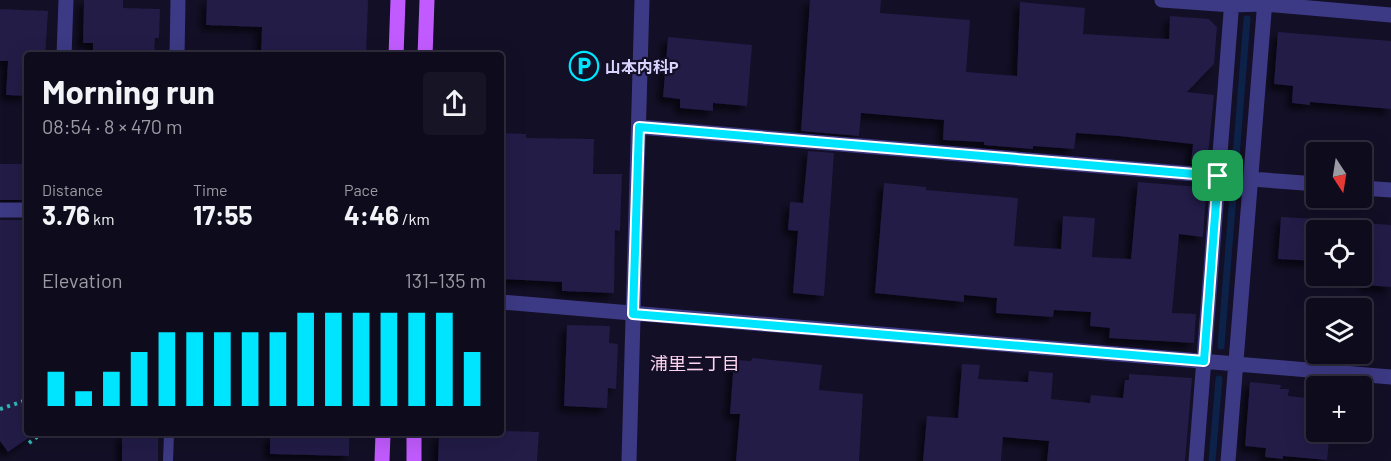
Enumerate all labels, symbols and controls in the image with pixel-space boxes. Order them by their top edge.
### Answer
parking icon: 山本内科P [568,50,600,82]
place label: 山本内科P [605,57,679,76]
text: Morning run [42,71,215,111]
button: share [423,72,486,135]
text: 08:54 · 8 × 470 m [42,114,183,138]
north arrow [1306,142,1372,208]
map controls [1306,142,1372,442]
pin [1192,150,1243,201]
icon: arrive [1201,159,1234,192]
text: Distance [42,180,103,199]
text: Time [193,180,228,199]
text: Pace [344,180,378,199]
text: 3.76 [42,199,90,230]
text: 17:55 [193,199,253,230]
text: 4:46 [344,199,399,230]
text: km [90,209,114,228]
text: /km [399,209,430,228]
button: locate [1306,220,1372,286]
text: Elevation [42,268,123,292]
text: 131–135 m [405,268,486,292]
button: layers [1306,298,1372,364]
district label: 浦里三丁目 [650,352,740,374]
button: + [1306,376,1372,442]

